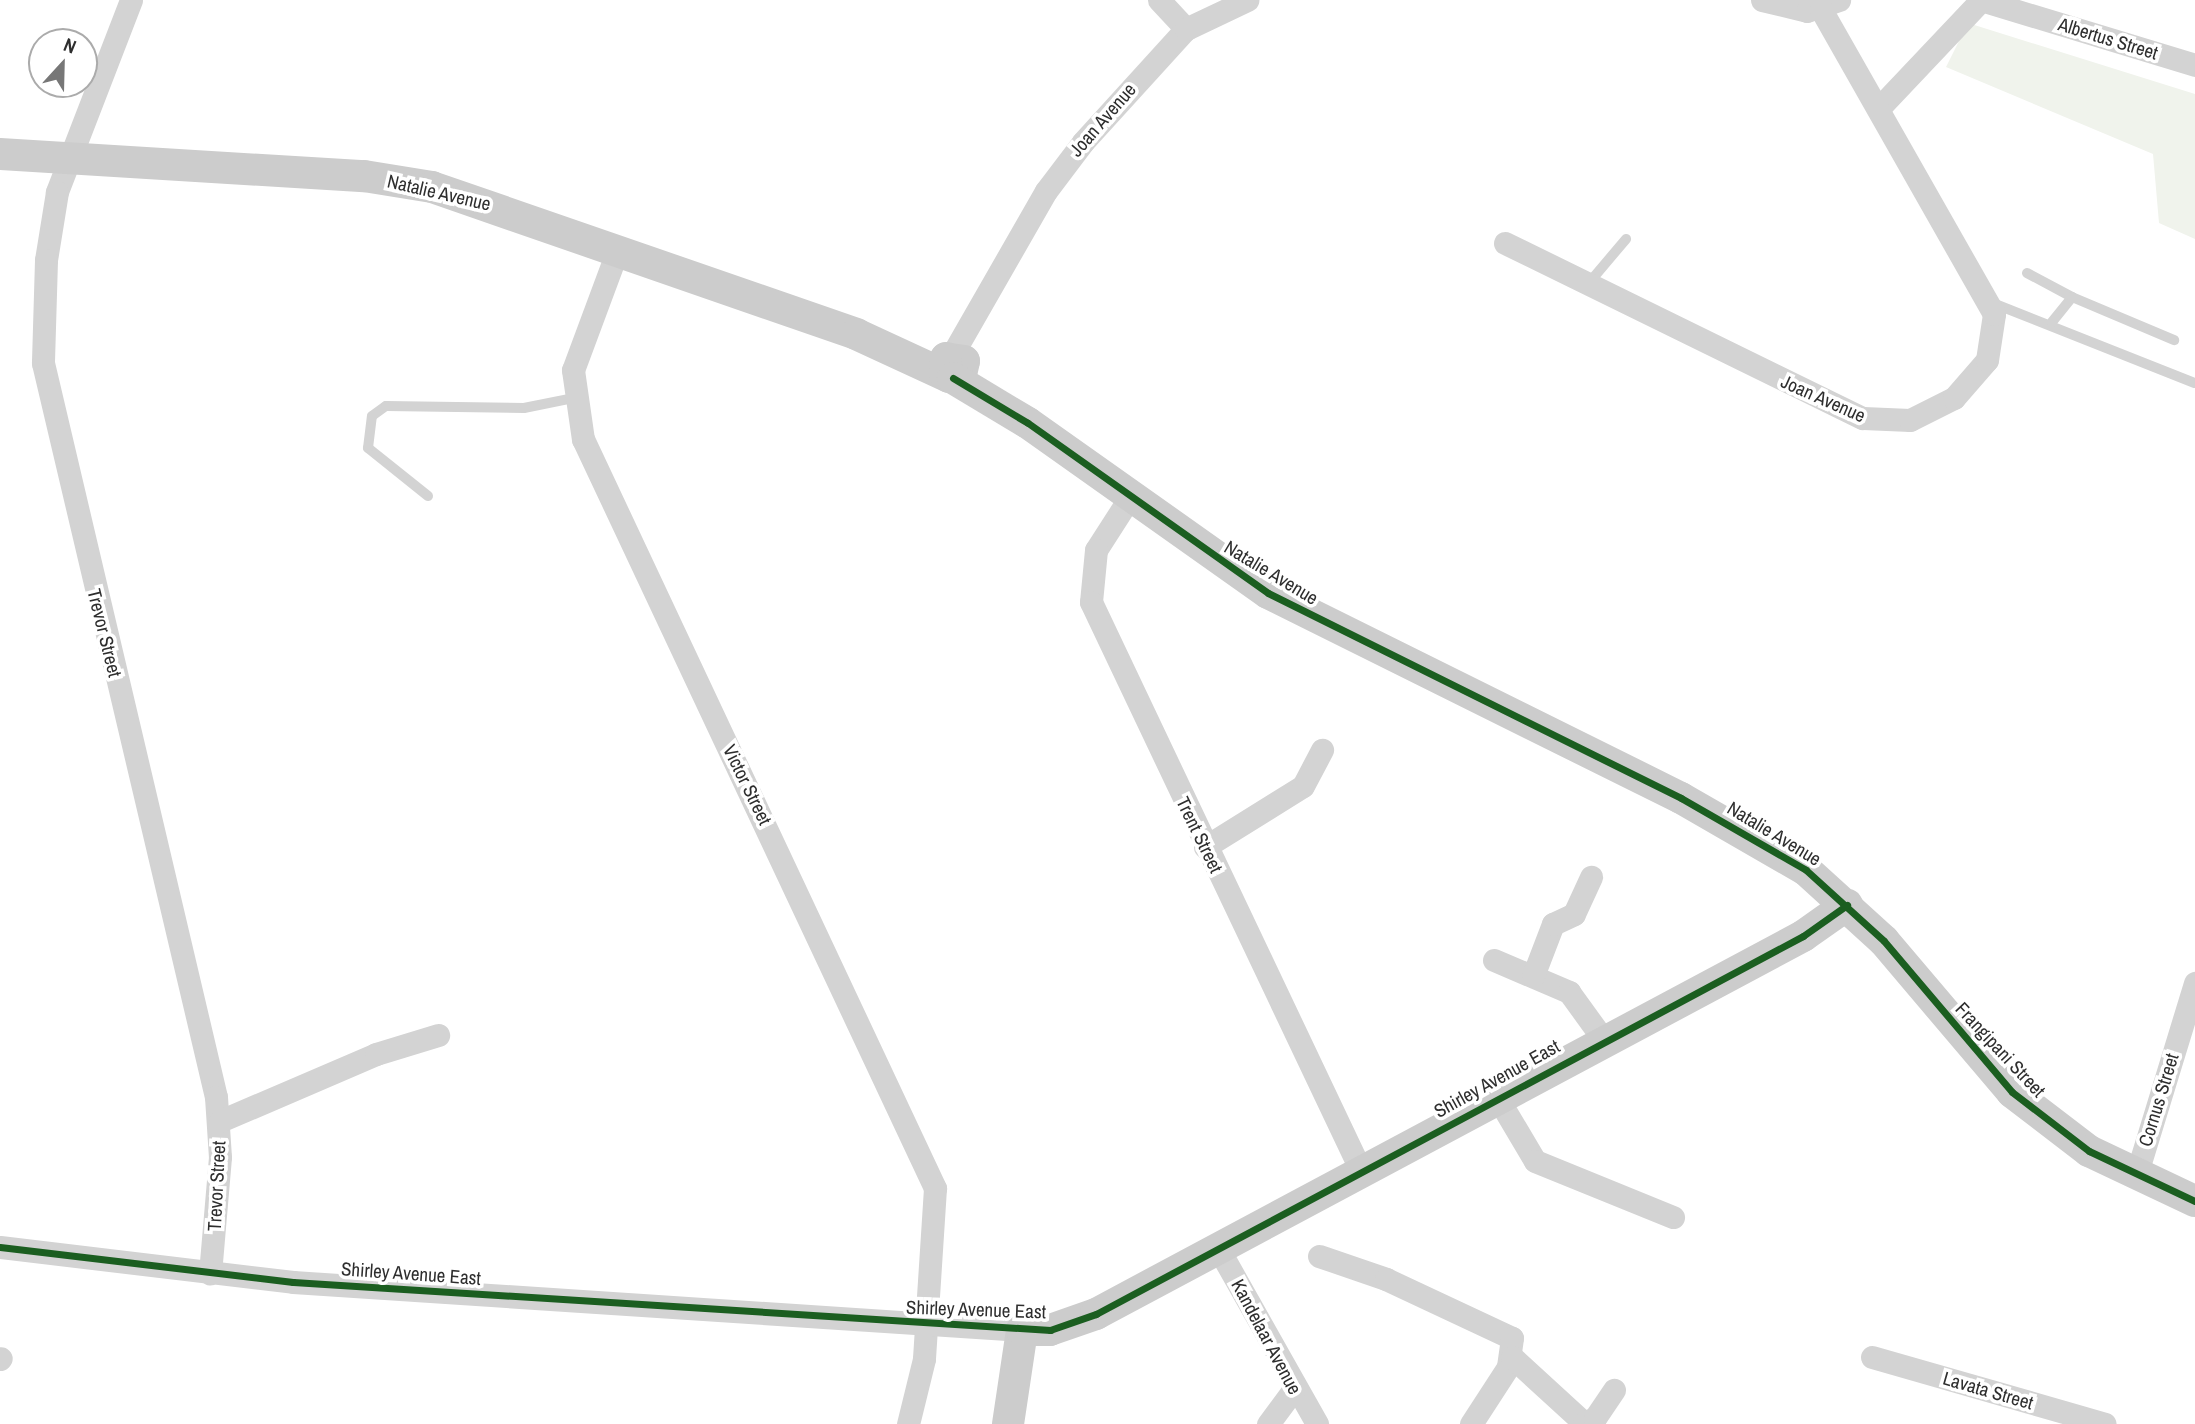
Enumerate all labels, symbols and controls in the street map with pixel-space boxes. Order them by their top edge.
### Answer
street label: Albertus Street [2055,13,2161,65]
north arrow [28,28,98,98]
text: N [60,31,80,60]
street label: Joan Avenue [1065,78,1141,162]
street label: Natalie Avenue [385,170,493,216]
street label: Joan Avenue [1777,370,1869,428]
street label: Natalie Avenue [1220,536,1322,610]
street label: Trevor Street [82,586,126,680]
street label: Victor Street [718,741,776,829]
street label: Trent Street [1171,793,1227,877]
street label: Natalie Avenue [1723,797,1825,871]
street label: Frangipani Street [1950,998,2050,1102]
street label: Shirley Avenue East [1430,1035,1564,1123]
street label: Cornus Street [2134,1051,2184,1149]
street label: Trevor Street [203,1140,231,1232]
street label: Shirley Avenue East [340,1258,482,1290]
street label: Kandelaar Avenue [1226,1275,1306,1399]
street label: Shirley Avenue East [905,1296,1047,1324]
street label: Lavata Street [1940,1367,2036,1415]

